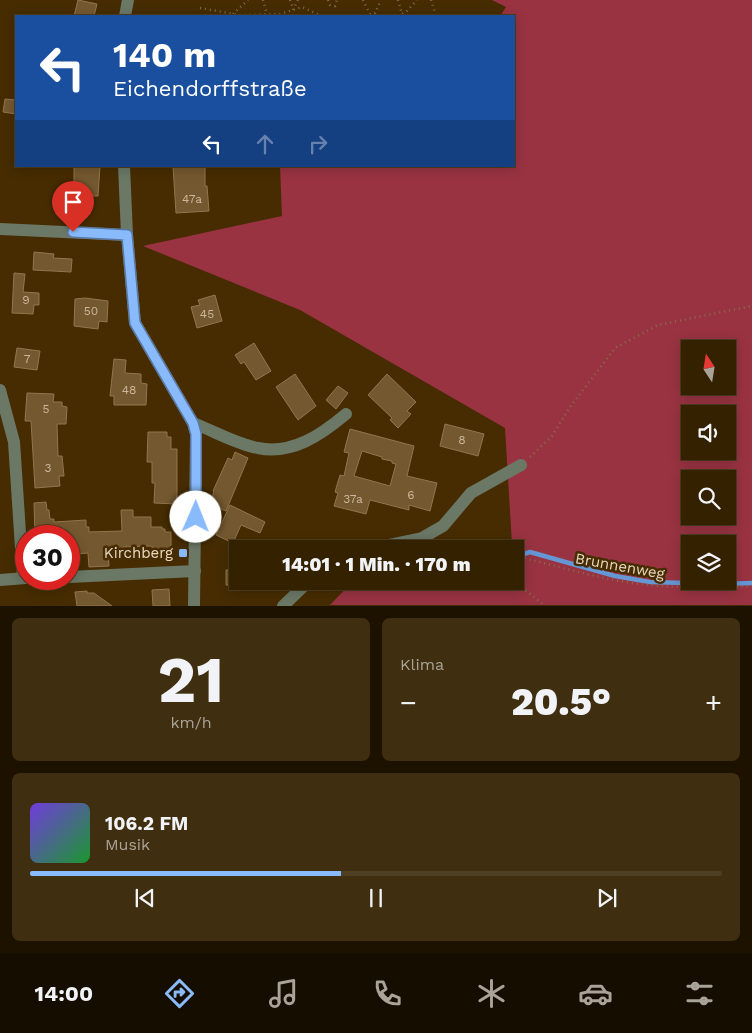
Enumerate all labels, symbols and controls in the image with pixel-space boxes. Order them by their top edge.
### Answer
text: 140 m [113,34,216,76]
icon: left [30,35,95,100]
text: Eichendorffstraße [113,76,307,101]
icon: left [198,130,226,158]
icon: ahead [251,130,279,158]
icon: right [304,130,332,158]
pin [52,181,94,232]
icon: arrive [59,188,87,216]
house number: 47a [182,192,202,206]
house number: 9 [22,293,30,307]
house number: 50 [84,304,98,318]
house number: 45 [200,307,214,321]
north arrow [681,340,736,395]
map controls [681,340,736,590]
house number: 7 [24,352,31,366]
house number: 48 [122,383,136,397]
house number: 5 [43,402,50,416]
button: sound [681,405,736,460]
house number: 8 [458,433,466,447]
house number: 3 [45,461,52,475]
button: search [681,470,736,525]
house number: 6 [407,488,415,502]
position arrow [169,490,221,542]
house number: 37a [343,492,363,506]
speed limit sign: 30 [15,525,80,590]
button: layers [681,535,736,590]
place label: Kirchberg [104,544,173,562]
marker: Kirchberg [177,547,189,559]
street label: Brunnenweg [574,549,666,583]
text: 14:01 · 1 Min. · 170 m [282,553,471,576]
text: 21 [158,642,224,718]
text: Klima [400,655,444,674]
text: 20.5° [511,680,611,724]
text: − [400,686,417,719]
text: + [705,686,722,719]
text: km/h [170,713,212,732]
text: 106.2 FM [105,812,188,835]
text: Musik [105,835,150,854]
icon: previous [131,884,159,912]
icon: pause [362,884,390,912]
icon: next [593,884,621,912]
icon: directions [162,976,197,1011]
icon: music [266,976,301,1011]
icon: phone [370,976,405,1011]
icon: climate [474,976,509,1011]
icon: car [578,976,613,1011]
icon: filters [682,976,717,1011]
text: 14:00 [35,981,93,1006]

